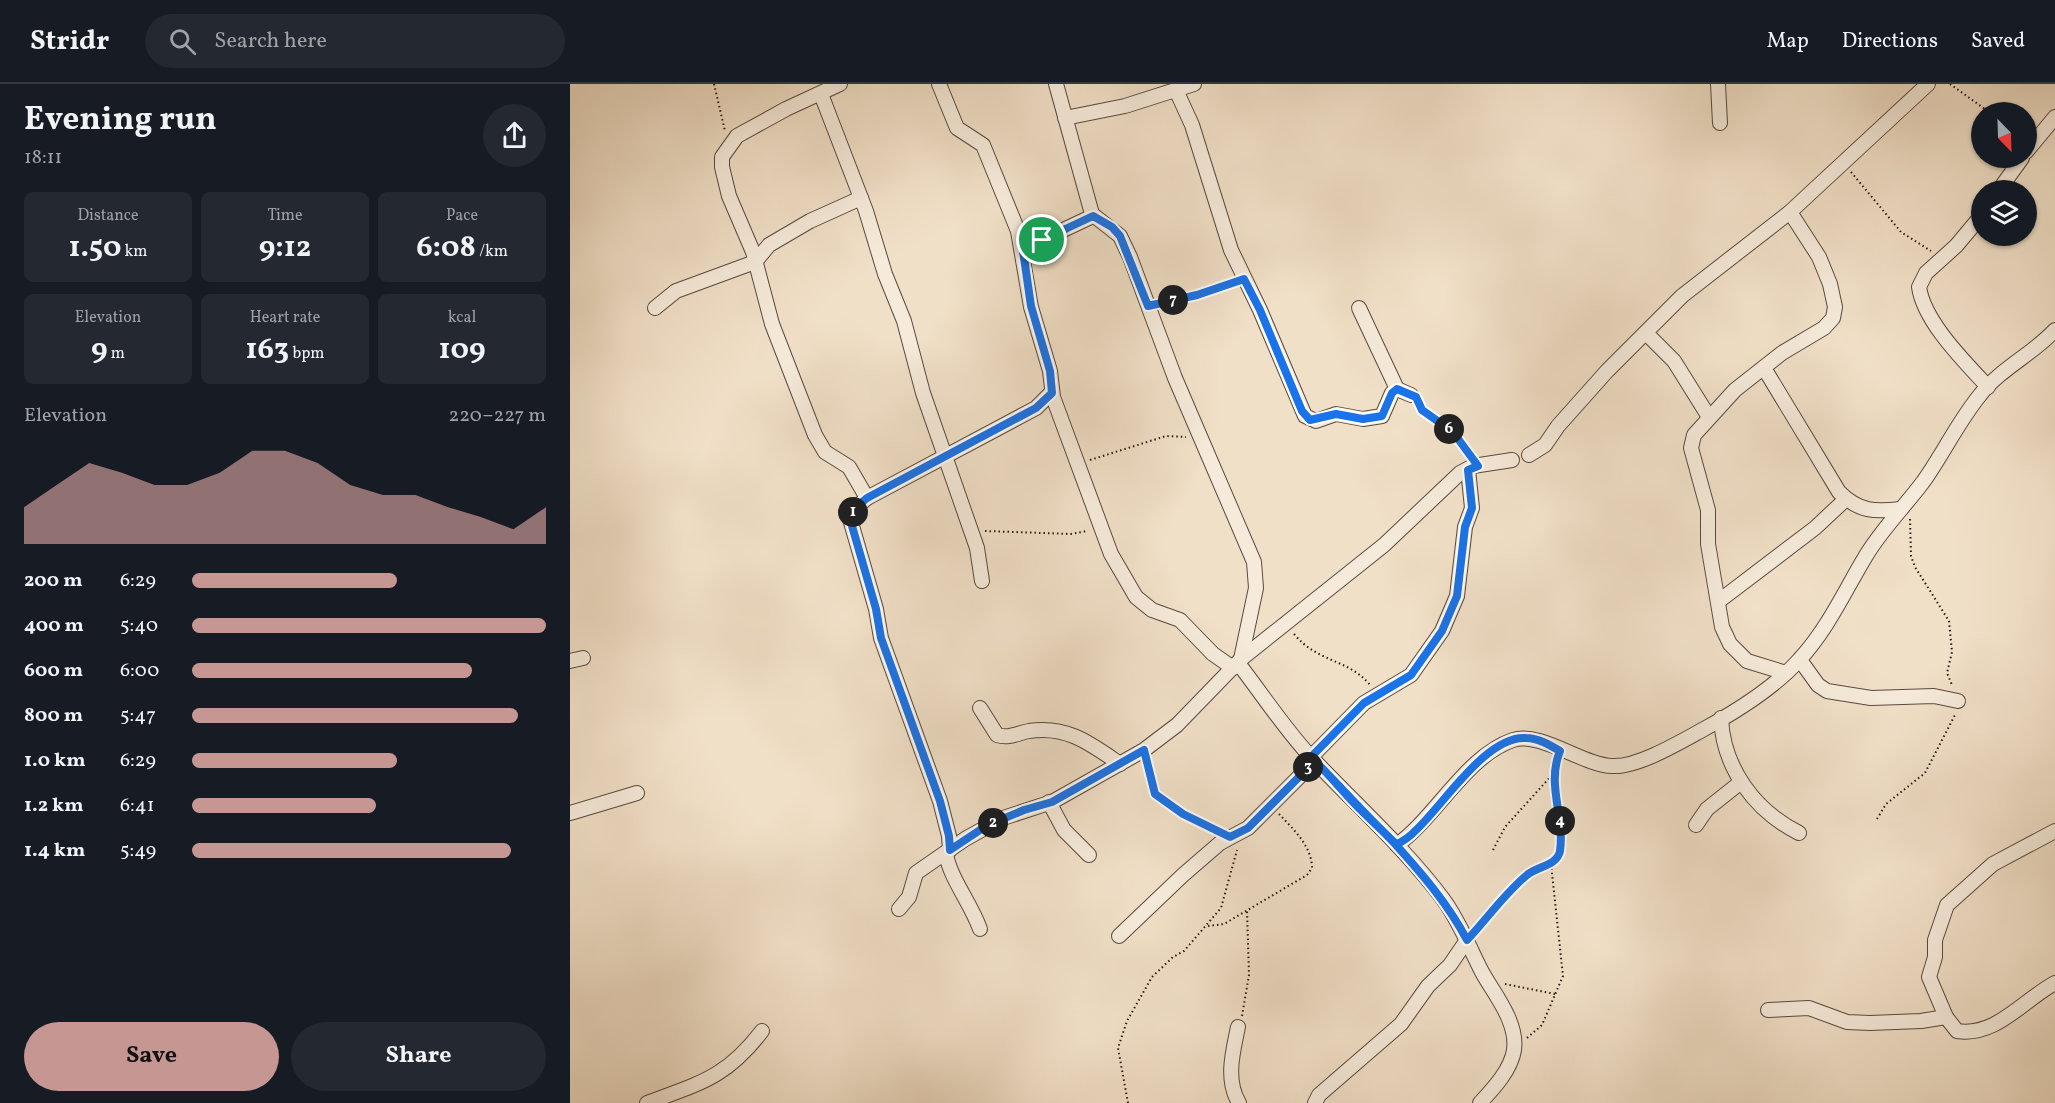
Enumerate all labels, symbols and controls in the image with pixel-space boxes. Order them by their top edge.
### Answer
search box [145,14,565,68]
text: Stridr [30,22,109,61]
icon: search [166,25,199,58]
text: Search here [214,26,327,57]
text: Map [1767,27,1809,56]
text: Directions [1842,27,1938,56]
text: Saved [1971,27,2025,56]
text: Evening run [24,98,217,144]
north arrow [1971,102,2037,168]
map controls [1971,102,2037,246]
button: share [483,104,546,167]
text: 18:11 [24,144,62,172]
button: layers [1971,180,2037,246]
text: Distance [77,205,139,227]
text: Time [267,205,303,227]
text: Pace [446,205,478,227]
pin [1016,214,1067,265]
icon: arrive [1025,223,1058,256]
text: 1.50 [68,227,121,269]
text: 9:12 [259,227,311,269]
text: 6:08 [416,227,476,269]
text: km [121,241,148,263]
text: /km [476,241,508,263]
pin: 7 [1158,285,1188,315]
text: 7 [1169,289,1177,311]
text: Elevation [75,307,141,329]
text: Heart rate [250,307,320,329]
text: kcal [448,307,476,329]
text: 9 [91,329,108,371]
text: 163 [246,329,289,371]
text: 109 [438,329,486,371]
text: m [108,343,125,365]
text: bpm [289,343,324,365]
text: Elevation [24,402,107,430]
text: 220–227 m [448,402,546,430]
pin: 6 [1434,414,1464,444]
text: 6 [1445,418,1453,440]
pin: 1 [838,497,868,527]
text: 1 [850,501,856,523]
text: 200 m [24,567,82,595]
text: 6:29 [120,567,156,595]
text: 400 m [24,612,84,640]
text: 5:40 [120,612,158,640]
text: 600 m [24,657,83,685]
text: 6:00 [120,657,159,685]
text: 800 m [24,702,83,730]
text: 5:47 [120,702,156,730]
text: 1.0 km [24,747,86,775]
text: 6:29 [120,747,156,775]
pin: 3 [1293,752,1323,782]
text: 3 [1304,756,1312,778]
text: 1.2 km [24,792,84,820]
text: 6:41 [120,792,155,820]
pin: 4 [1545,806,1575,836]
pin: 2 [978,808,1008,838]
text: 4 [1555,810,1565,832]
text: 2 [989,812,997,834]
text: 1.4 km [24,837,85,865]
text: 5:49 [120,837,156,865]
button: Save [24,1022,279,1091]
button: Share [291,1022,546,1091]

